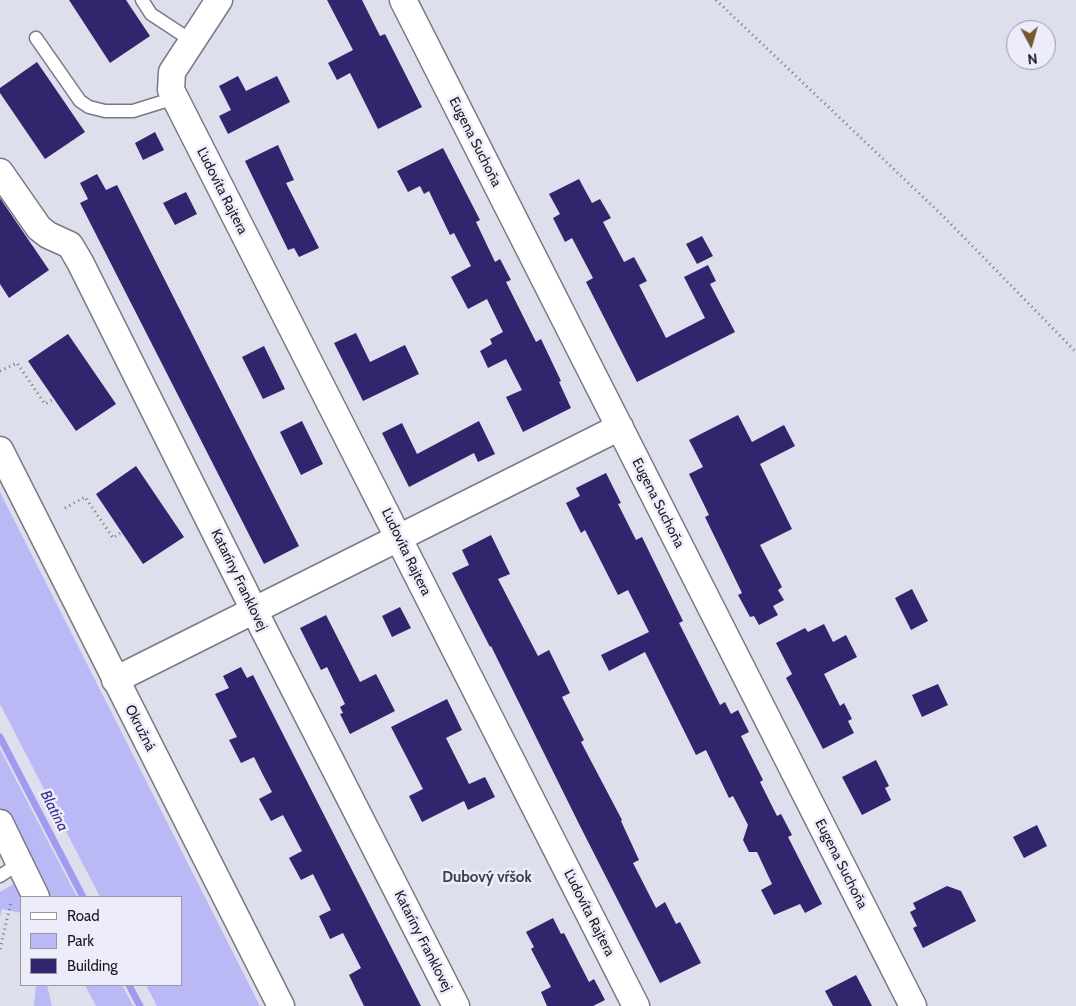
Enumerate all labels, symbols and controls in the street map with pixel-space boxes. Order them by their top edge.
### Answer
north arrow [1006,20,1056,70]
text: N [1027,49,1038,68]
street label: Eugena Suchoňa [445,94,505,190]
street label: Ľudovíta Rajtera [193,145,251,237]
street label: Eugena Suchoňa [628,455,688,551]
street label: Ľudovíta Rajtera [378,506,434,598]
street label: Kataríny Franklovej [207,527,271,633]
street label: Okružná [121,702,159,754]
water label: Blatina [36,788,72,834]
street label: Eugena Suchoňa [811,816,871,912]
street label: Ľudovíta Rajtera [560,867,618,959]
district label: Dubový vŕšok [442,869,532,887]
street label: Kataríny Franklovej [390,888,456,994]
legend [20,896,182,986]
text: Road [67,907,100,925]
text: Park [67,932,94,950]
text: Building [67,957,118,975]

